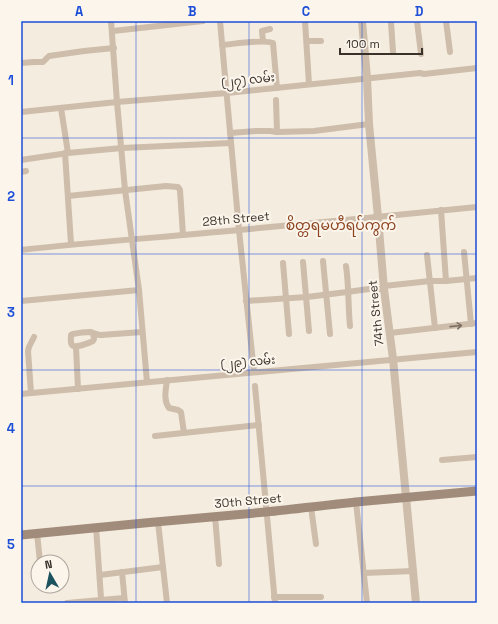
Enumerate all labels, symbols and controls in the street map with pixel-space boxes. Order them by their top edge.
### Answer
text: A [75,3,84,20]
text: B [188,3,197,20]
text: C [302,3,310,20]
text: D [415,3,424,20]
scale bar [340,30,422,56]
text: 100 m [346,36,380,52]
street label: (၂၇) လမ်း [220,68,276,93]
text: 1 [8,72,14,89]
text: 2 [7,188,15,205]
street label: 28th Street [202,208,270,230]
district label: စိတ္တရမဟီရပ်ကွက် [286,215,396,237]
street label: 74th Street [365,279,387,347]
text: 3 [7,304,15,321]
one-way arrow [449,322,462,329]
street label: (၂၉) လမ်း [220,351,276,374]
text: 4 [7,420,15,437]
street label: 30th Street [214,490,282,512]
text: 5 [7,536,15,553]
north arrow [30,554,70,594]
text: N [44,557,53,572]

